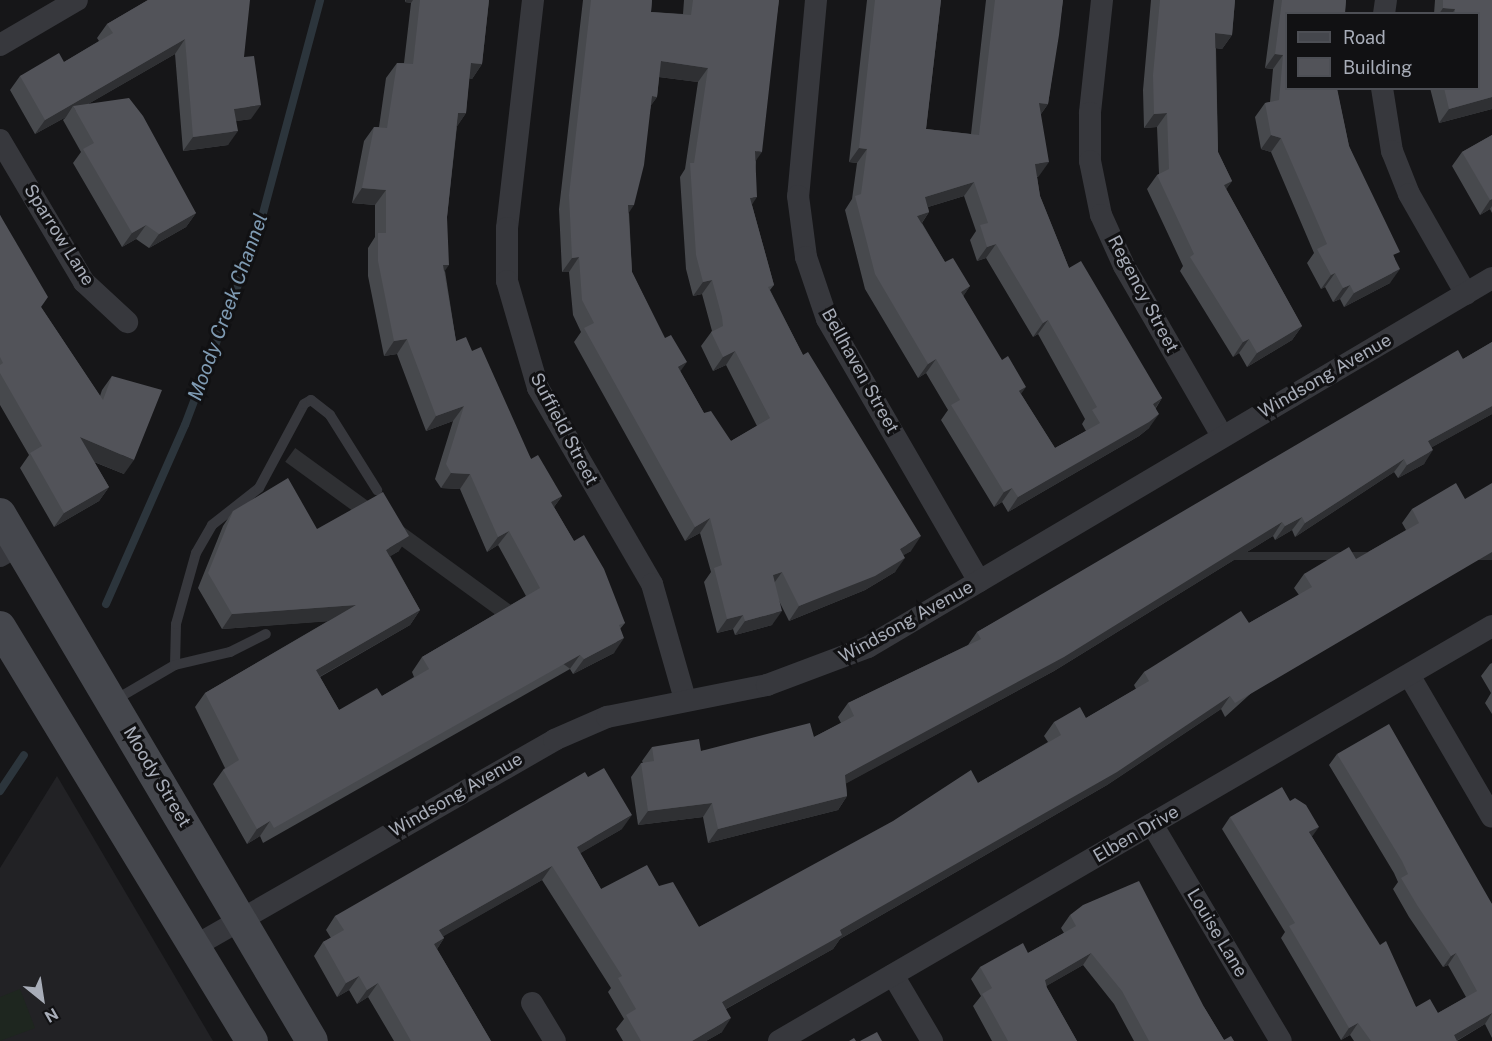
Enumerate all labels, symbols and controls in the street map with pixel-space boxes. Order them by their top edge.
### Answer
legend [1285,12,1480,90]
text: Road [1343,27,1386,48]
text: Building [1343,57,1412,78]
street label: Sparrow Lane [19,180,99,290]
water label: Moody Creek Channel [183,210,273,404]
street label: Regency Street [1103,232,1183,356]
street label: Bellhaven Street [817,305,903,437]
street label: Windsong Avenue [1255,329,1395,423]
street label: Suffield Street [525,369,603,489]
street label: Windsong Avenue [835,576,977,668]
street label: Moody Street [119,723,195,831]
street label: Windsong Avenue [386,748,526,842]
street label: Elben Drive [1089,801,1183,867]
street label: Louise Lane [1182,885,1252,981]
north arrow [12,969,72,1029]
text: N [41,1004,61,1026]

